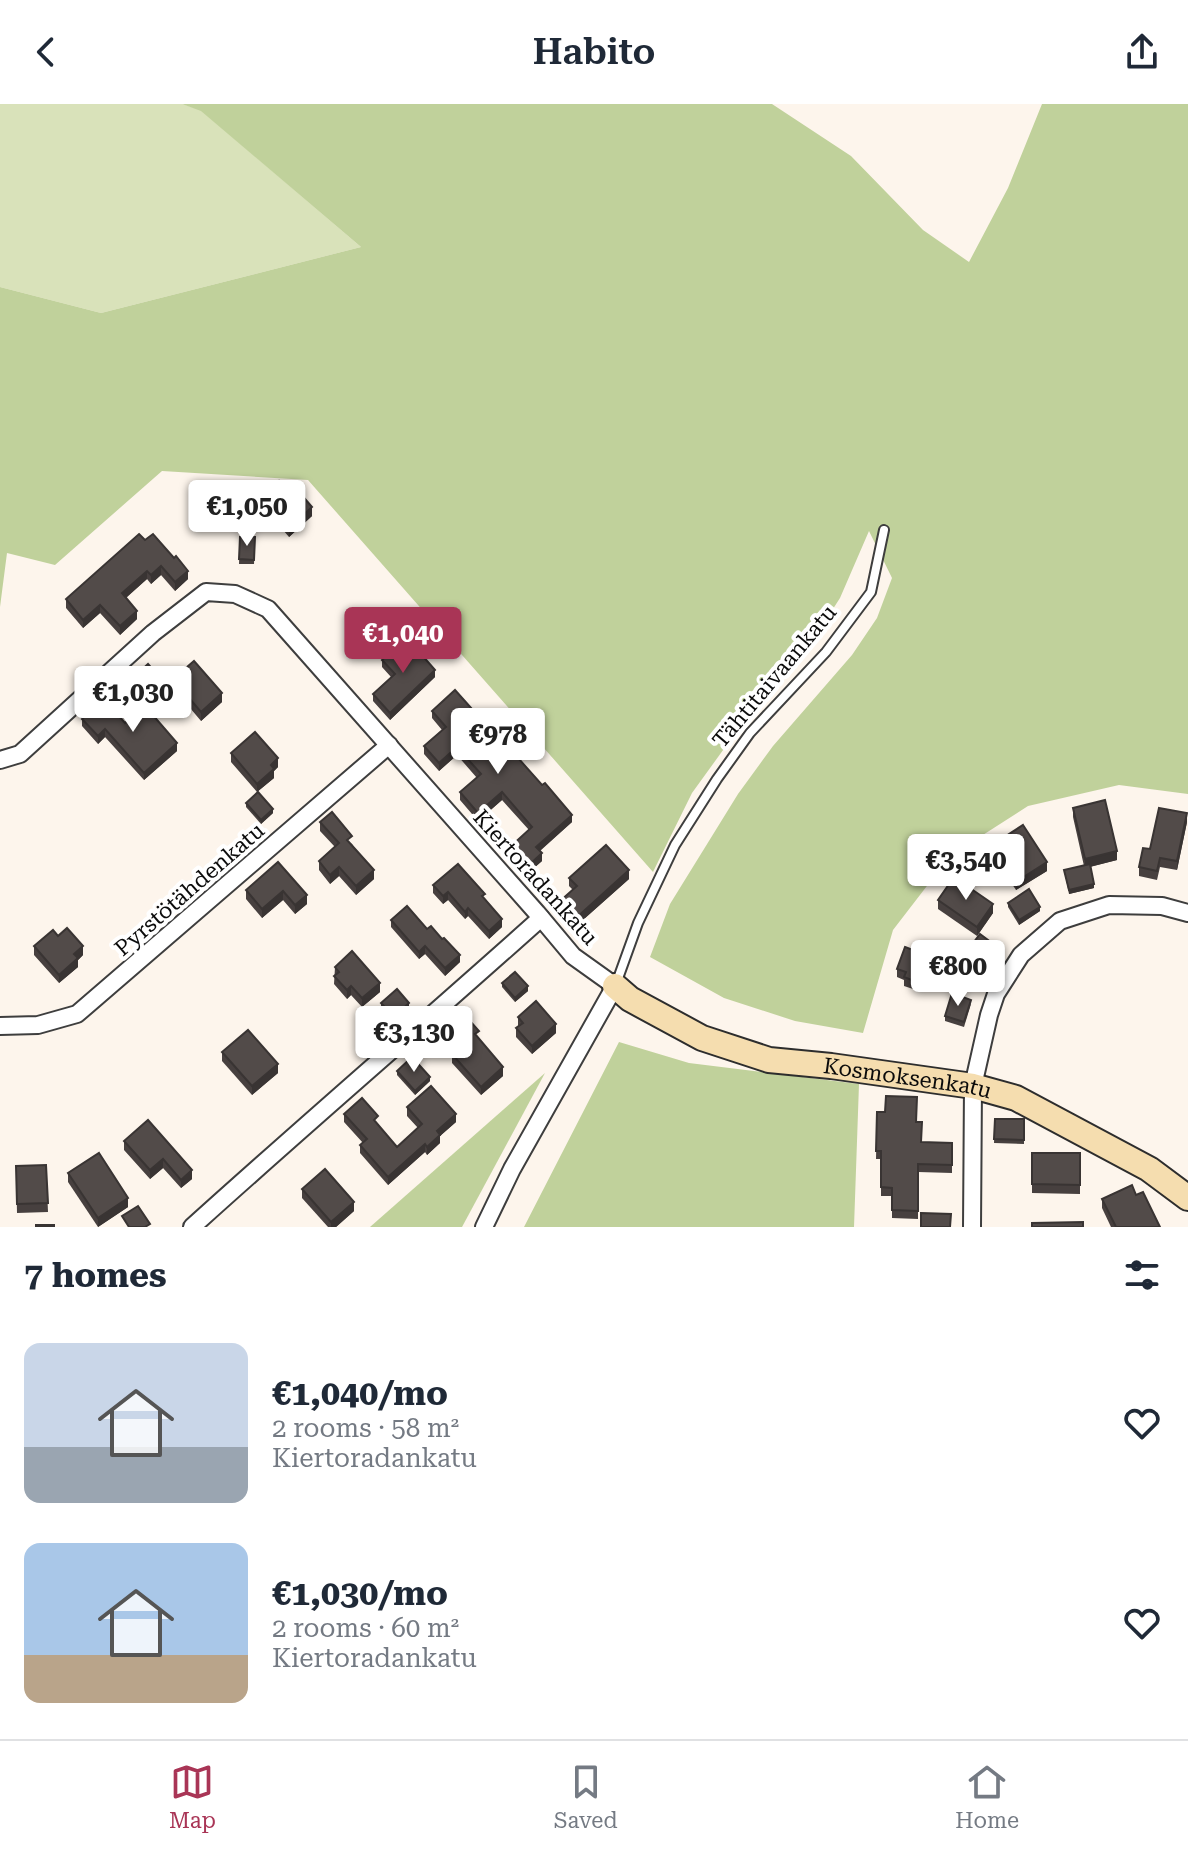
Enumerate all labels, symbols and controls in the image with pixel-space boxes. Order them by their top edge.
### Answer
icon: back [24,30,68,74]
icon: share [1120,30,1164,74]
text: Habito [533,31,655,73]
pin: €1,050 [182,480,312,548]
text: €1,050 [206,491,288,521]
street label: Tähtitaivaankatu [707,600,842,753]
pin: €1,040 [338,607,468,675]
text: €1,040 [362,618,444,648]
pin: €1,030 [68,666,198,734]
text: €1,030 [92,677,174,707]
pin: €978 [451,708,545,776]
text: €978 [469,719,527,749]
street label: Kiertoradankatu [468,805,603,950]
street label: Pyrstötähdenkatu [110,818,269,961]
pin: €3,540 [901,834,1031,902]
text: €3,540 [925,845,1007,875]
pin: €800 [911,940,1005,1008]
text: €800 [929,951,987,981]
pin: €3,130 [349,1006,479,1074]
text: €3,130 [373,1017,455,1047]
street label: Kosmoksenkatu [822,1053,995,1104]
icon: filters [1120,1253,1164,1297]
text: 7 homes [24,1255,167,1295]
text: €1,040/mo [272,1373,448,1413]
icon: home [88,1375,184,1471]
icon: heart [1120,1401,1164,1445]
text: 2 rooms · 58 m² [272,1413,459,1443]
text: Kiertoradankatu [272,1443,477,1473]
text: €1,030/mo [272,1573,448,1613]
icon: home [88,1575,184,1671]
icon: heart [1120,1601,1164,1645]
text: 2 rooms · 60 m² [272,1613,459,1643]
text: Kiertoradankatu [272,1643,477,1673]
tab: Map [169,1760,216,1833]
tab: Saved [554,1760,618,1833]
tab: Home [955,1760,1019,1833]

